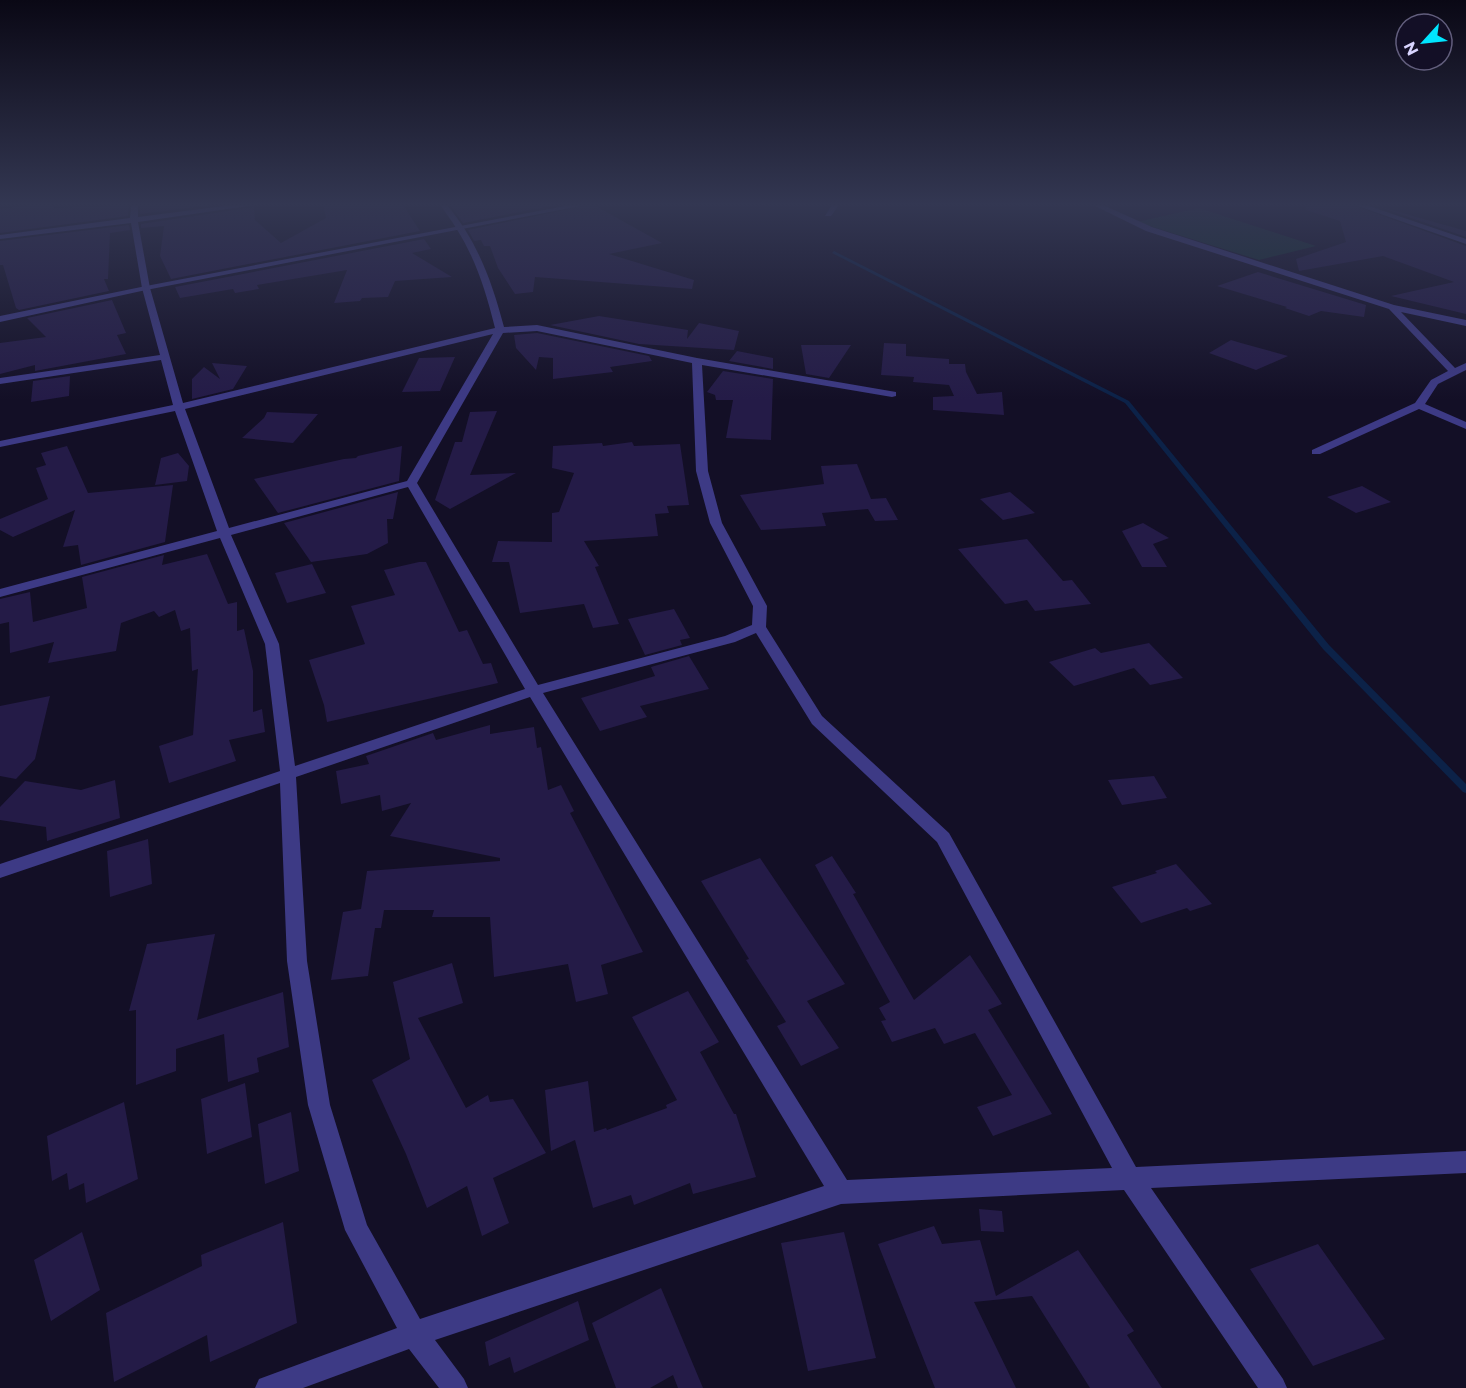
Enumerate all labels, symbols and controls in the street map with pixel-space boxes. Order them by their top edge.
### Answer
north arrow [1394,12,1454,72]
text: N [1400,39,1422,59]

